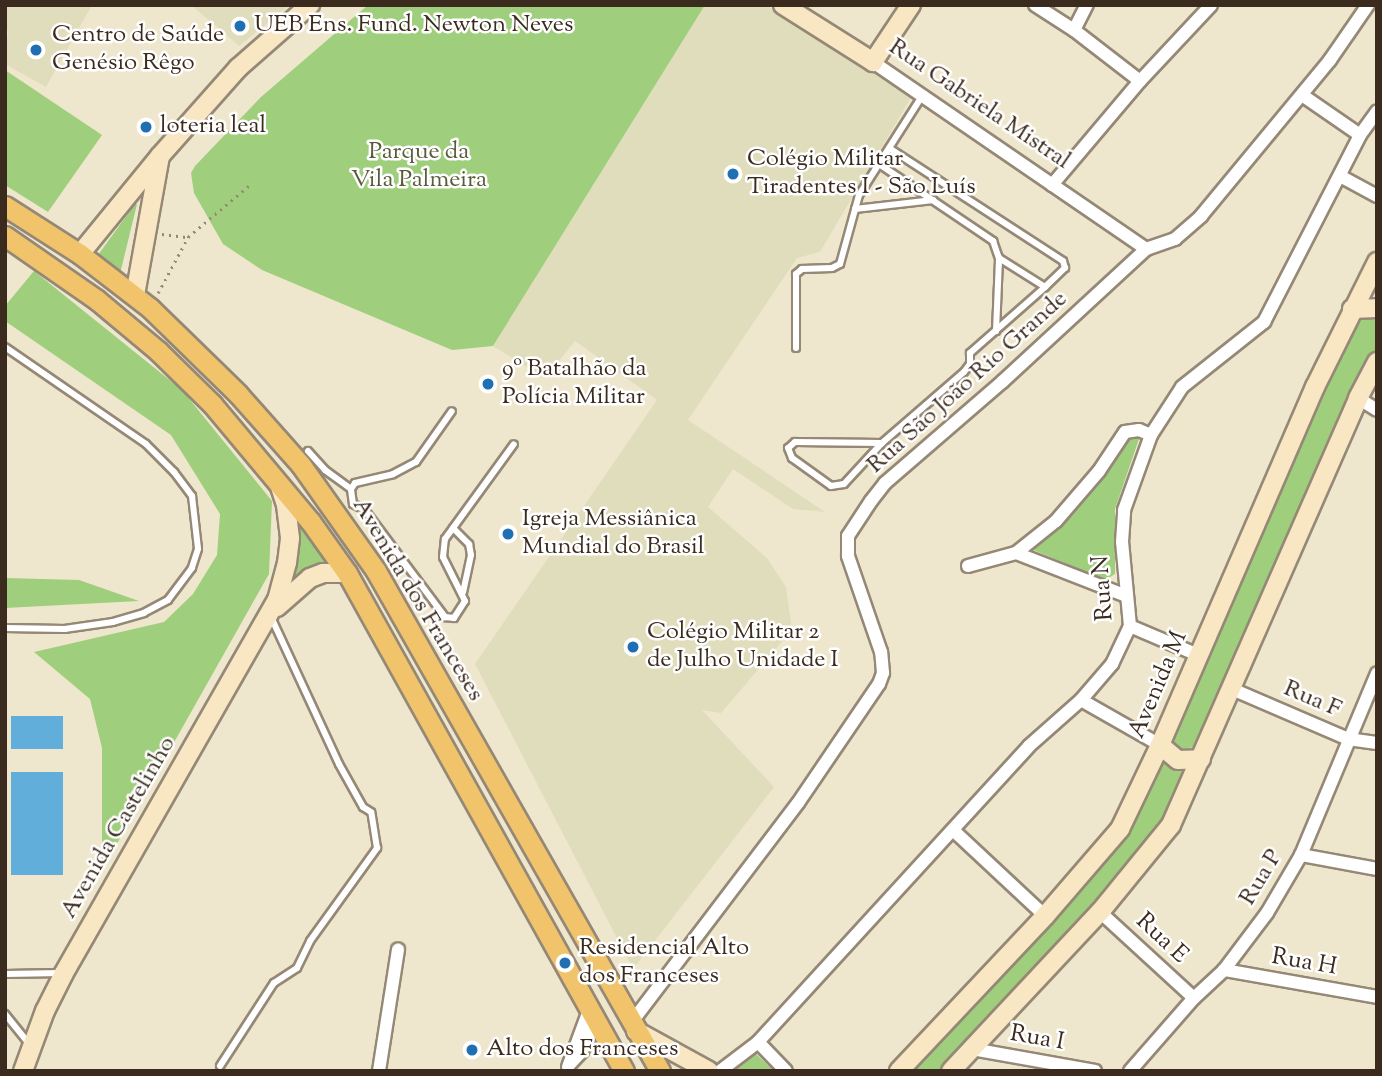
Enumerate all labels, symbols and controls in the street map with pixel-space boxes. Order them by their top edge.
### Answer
place label: UEB Ens. Fund. Newton Neves [254,12,573,40]
marker: UEB Ens. Fund. Newton Neves [232,18,248,34]
place label: Centro de Saúde Genésio Rêgo [52,22,224,78]
street label: Rua Gabriela Mistral [883,34,1075,176]
marker: Centro de Saúde Genésio Rêgo [26,40,46,60]
place label: loteria leal [160,113,266,141]
marker: loteria leal [138,119,154,135]
park label: Parque da Vila Palmeira [351,139,487,195]
place label: Colégio Militar Tiradentes I - São Luís [747,146,976,202]
marker: Colégio Militar Tiradentes I - São Luís [725,166,741,182]
street label: Rua São João Rio Grande [862,286,1074,480]
place label: 9º Batalhão da Polícia Militar [502,356,647,412]
marker: 9º Batalhão da Polícia Militar [480,376,496,392]
street label: Avenida dos Franceses [345,493,489,707]
place label: Igreja Messiânica Mundial do Brasil [522,506,704,562]
marker: Igreja Messiânica Mundial do Brasil [500,526,516,542]
street label: Rua N [1087,554,1121,622]
place label: Colégio Militar 2 de Julho Unidade I [647,619,838,675]
street label: Avenida M [1123,627,1195,743]
marker: Colégio Militar 2 de Julho Unidade I [625,639,641,655]
street label: Rua F [1279,675,1345,725]
street label: Avenida Castelinho [55,732,183,924]
street label: Rua P [1234,845,1290,911]
street label: Rua E [1129,908,1193,970]
place label: Residencial Alto dos Franceses [579,935,749,991]
street label: Rua H [1269,943,1339,983]
marker: Residencial Alto dos Franceses [557,955,573,971]
street label: Rua I [1008,1020,1066,1058]
place label: Alto dos Franceses [486,1036,678,1064]
marker: Alto dos Franceses [464,1042,480,1058]

